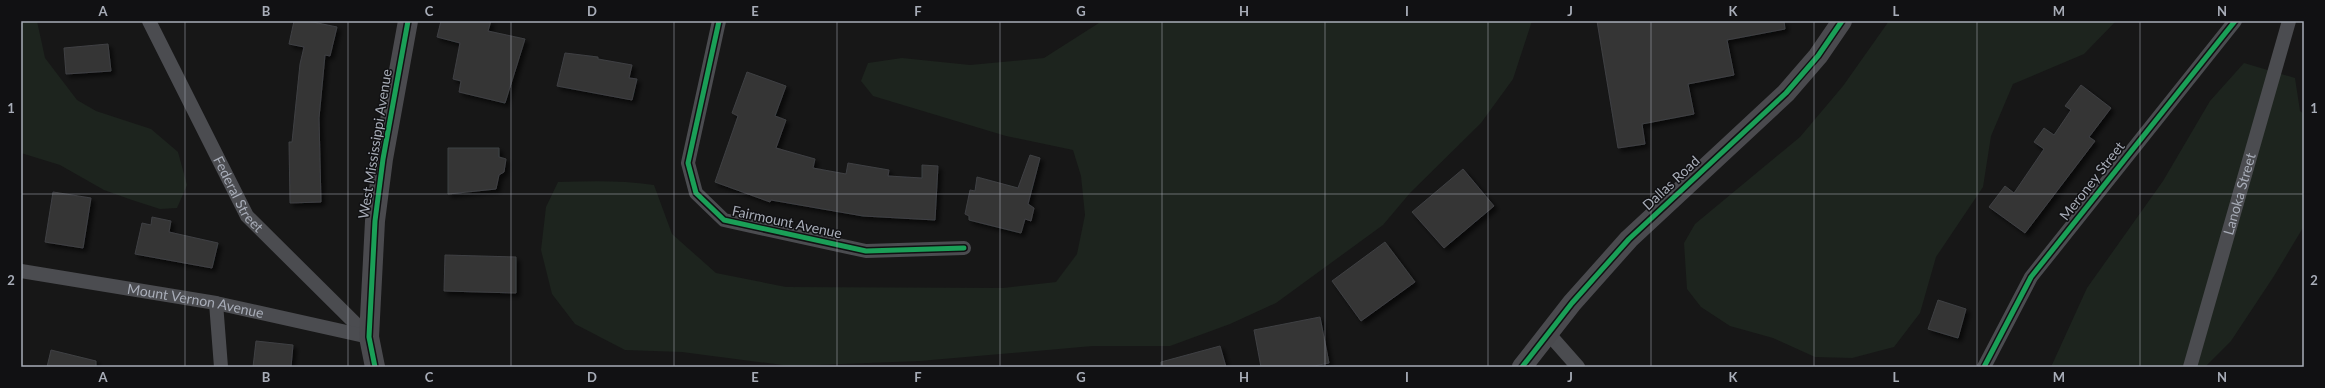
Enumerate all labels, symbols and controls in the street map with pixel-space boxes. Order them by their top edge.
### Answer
text: A [97,3,108,19]
text: B [262,3,271,19]
text: C [425,3,434,19]
text: D [587,3,597,19]
text: E [751,3,759,19]
text: F [914,3,922,19]
text: G [1076,3,1086,19]
text: H [1239,3,1249,19]
text: I [1405,3,1409,19]
text: J [1567,3,1573,19]
text: K [1729,3,1739,19]
text: L [1893,3,1900,19]
text: M [2053,3,2065,19]
text: N [2217,3,2227,19]
street label: West Mississippi Avenue [354,68,395,220]
text: 1 [7,100,15,116]
text: 1 [2310,100,2318,116]
street label: Meroney Street [2056,138,2128,223]
street label: Lanoka Street [2219,151,2259,237]
street label: Dallas Road [1639,152,1703,213]
street label: Federal Street [210,153,267,236]
street label: Fairmount Avenue [731,202,844,241]
text: 2 [7,272,15,288]
text: 2 [2310,272,2318,288]
street label: Mount Vernon Avenue [126,280,265,321]
text: A [97,369,108,385]
text: B [262,369,271,385]
text: C [425,369,434,385]
text: D [587,369,597,385]
text: E [751,369,759,385]
text: F [914,369,922,385]
text: G [1076,369,1086,385]
text: H [1239,369,1249,385]
text: I [1405,369,1409,385]
text: J [1567,369,1573,385]
text: K [1729,369,1739,385]
text: L [1893,369,1900,385]
text: M [2053,369,2065,385]
text: N [2217,369,2227,385]

